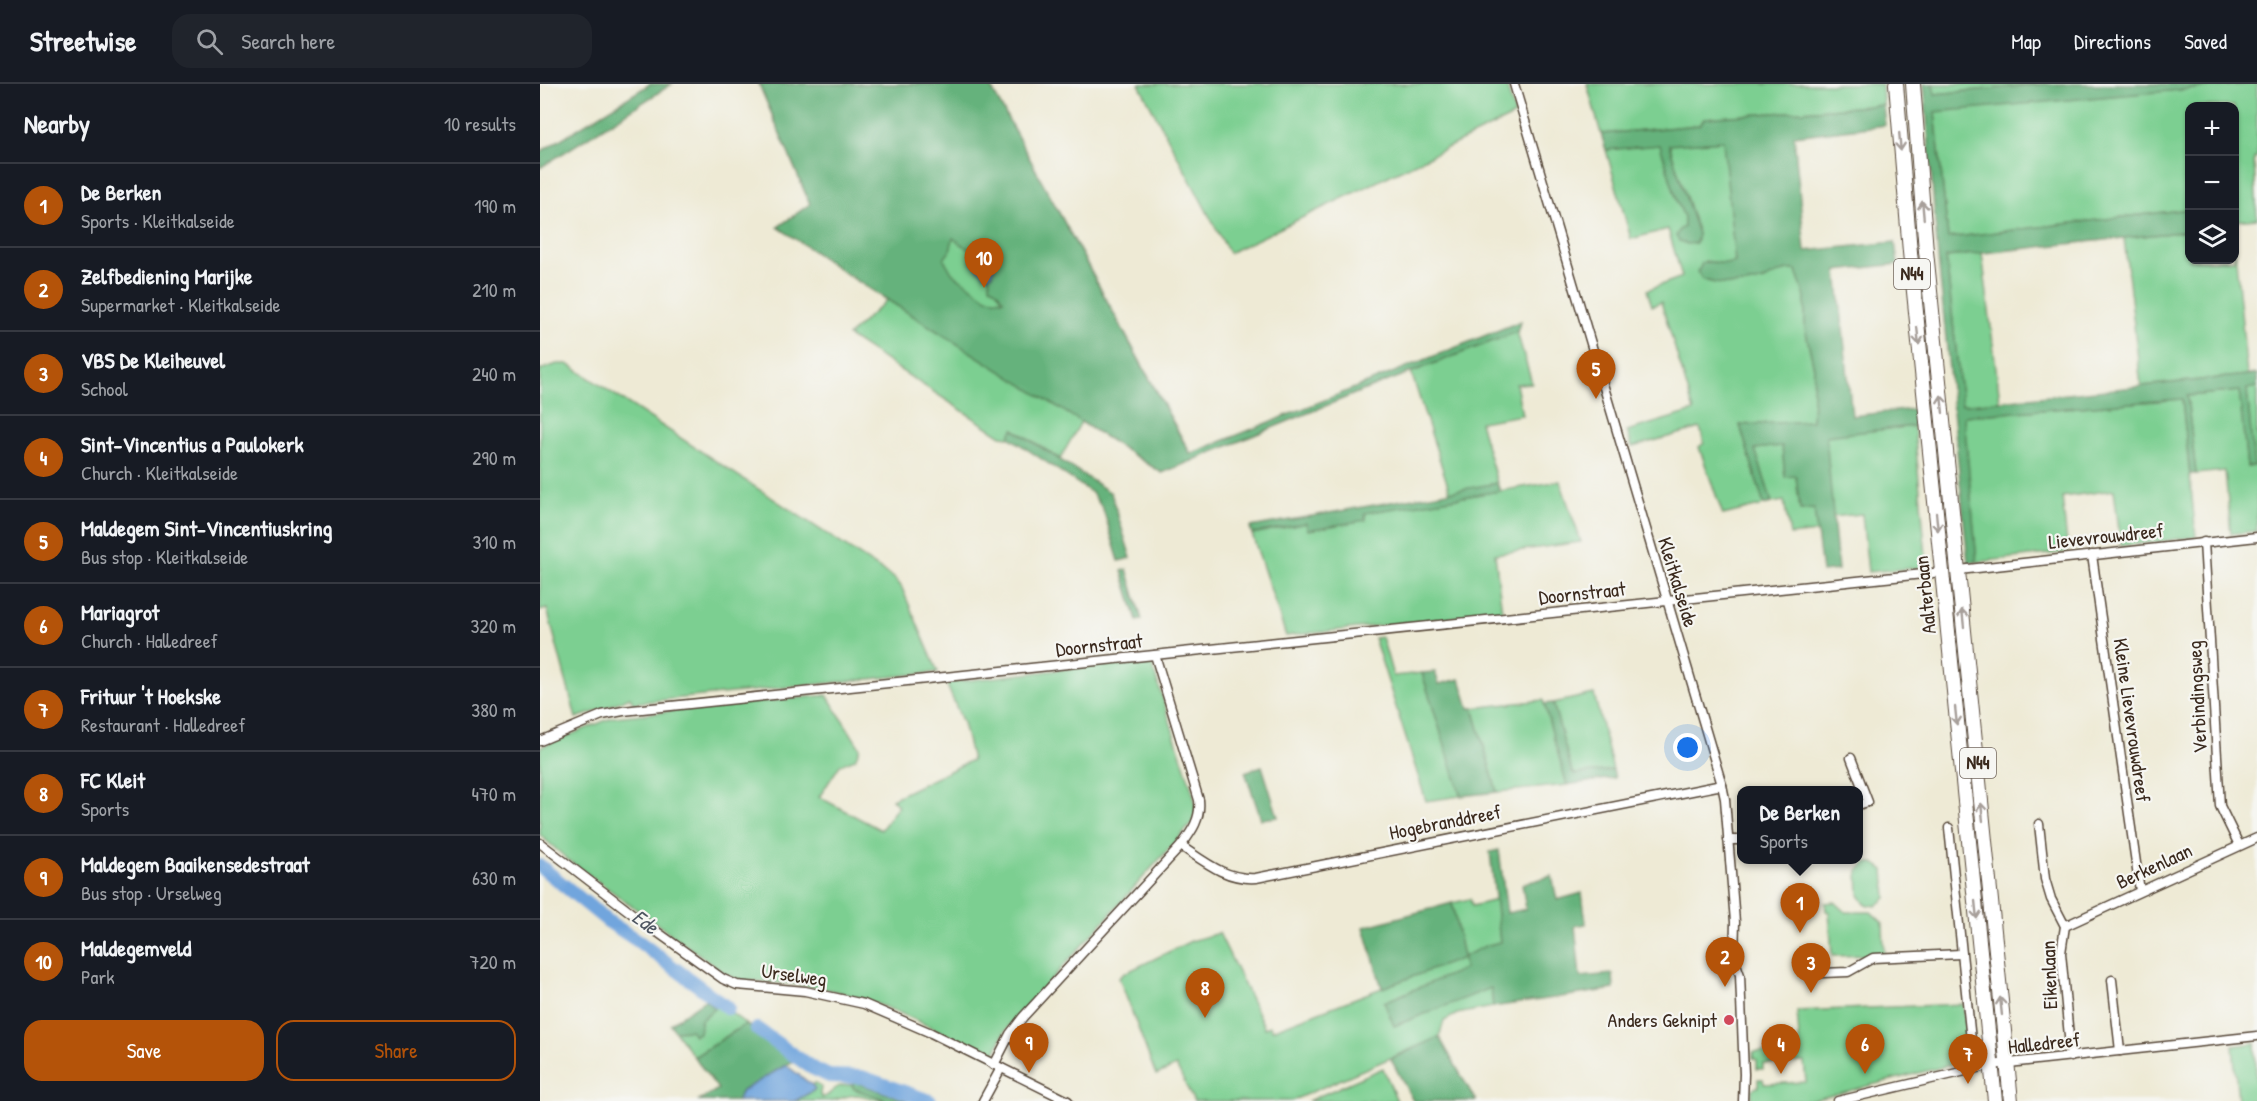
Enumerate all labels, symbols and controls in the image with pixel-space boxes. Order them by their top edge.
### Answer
search box [172,14,592,68]
text: Streetwise [30,22,136,60]
icon: search [193,25,226,58]
text: Search here [241,26,335,56]
text: Map [2011,27,2041,56]
text: Directions [2074,27,2151,56]
text: Saved [2184,27,2227,56]
map controls [2185,102,2239,264]
button: + [2185,102,2239,156]
text: Nearby [24,106,90,141]
text: 10 results [444,110,516,137]
one-way arrow [1895,132,1906,152]
button: − [2185,156,2239,210]
text: De Berken [81,177,161,207]
text: 1 [40,192,47,219]
text: 190 m [474,192,516,219]
one-way arrow [1917,201,1928,221]
text: Sports · Kleitkalseide [81,207,235,234]
button: layers [2185,210,2239,264]
pin: 10 [964,238,1004,288]
road number: N44 [1894,259,1930,289]
text: Zelfbediening Marijke [81,261,253,291]
text: 2 [39,276,48,303]
text: 210 m [472,276,516,303]
text: Supermarket · Kleitkalseide [81,291,280,318]
one-way arrow [1913,326,1924,346]
text: VBS De Kleiheuvel [81,345,225,375]
pin: 5 [1576,350,1616,399]
text: 3 [39,360,48,387]
text: 240 m [472,360,516,387]
text: School [81,375,128,402]
one-way arrow [1936,395,1947,415]
text: Sint-Vincentius a Paulokerk [81,429,304,459]
text: 4 [40,444,47,471]
text: 290 m [472,444,516,471]
text: Church · Kleitkalseide [81,459,238,486]
one-way arrow [1932,511,1943,531]
text: Maldegem Sint-Vincentiuskring [81,513,332,543]
street label: Lievevrouwdreef [2047,516,2165,555]
text: 5 [39,528,48,555]
text: 310 m [473,528,516,555]
street label: Kleitkalseide [1652,534,1705,630]
text: Bus stop · Kleitkalseide [81,543,248,570]
street label: Aalterbaan [1907,555,1942,635]
street label: Doornstraat [1537,574,1628,610]
text: Mariagrot [81,597,159,627]
one-way arrow [1957,608,1968,628]
text: 6 [40,612,47,639]
text: 320 m [471,612,516,639]
street label: Doornstraat [1054,626,1145,662]
text: Church · Halledreef [81,627,218,654]
street label: Kleine Lievevrouwdreef [2108,636,2157,804]
street label: Verbindingsweg [2180,640,2213,754]
text: Frituur 't Hoekske [81,681,221,711]
text: 7 [39,696,48,723]
text: 380 m [471,696,516,723]
one-way arrow [1951,705,1962,725]
text: Restaurant · Halledreef [81,711,246,738]
your location [1673,733,1702,762]
road number: N44 [1960,748,1996,778]
text: FC Kleit [81,765,145,795]
text: 8 [39,780,48,807]
text: 470 m [471,780,516,807]
popup [1737,786,1863,864]
text: Sports [81,795,129,822]
street label: Hogebranddreef [1387,797,1503,846]
text: De Berken [1760,797,1840,827]
one-way arrow [1976,802,1987,822]
text: Sports [1760,827,1808,854]
street label: Berkenlaan [2111,836,2196,895]
text: Maldegem Baaikensedestraat [81,849,310,879]
text: 9 [40,864,47,891]
text: 630 m [472,864,516,891]
text: Bus stop · Urselweg [81,879,222,906]
pin: 1 [1780,884,1820,933]
one-way arrow [1971,899,1982,919]
water label: Ede [626,902,666,942]
text: Maldegemveld [81,933,191,963]
pin: 2 [1706,938,1744,987]
street label: Eikenlaan [2034,940,2063,1010]
pin: 3 [1792,944,1830,993]
text: 10 [35,948,52,975]
text: 720 m [470,948,516,975]
street label: Urselweg [760,957,829,992]
text: Park [81,963,114,990]
pin: 8 [1186,968,1224,1018]
one-way arrow [1995,996,2006,1016]
place label: Anders Geknipt [1608,1006,1718,1033]
marker: Anders Geknipt [1722,1013,1736,1027]
button: Save [24,1020,264,1081]
button: Share [276,1020,516,1081]
pin: 9 [1010,1024,1048,1073]
pin: 4 [1762,1024,1800,1074]
pin: 6 [1846,1024,1884,1074]
street label: Halledreef [2007,1025,2081,1060]
pin: 7 [1948,1034,1988,1084]

